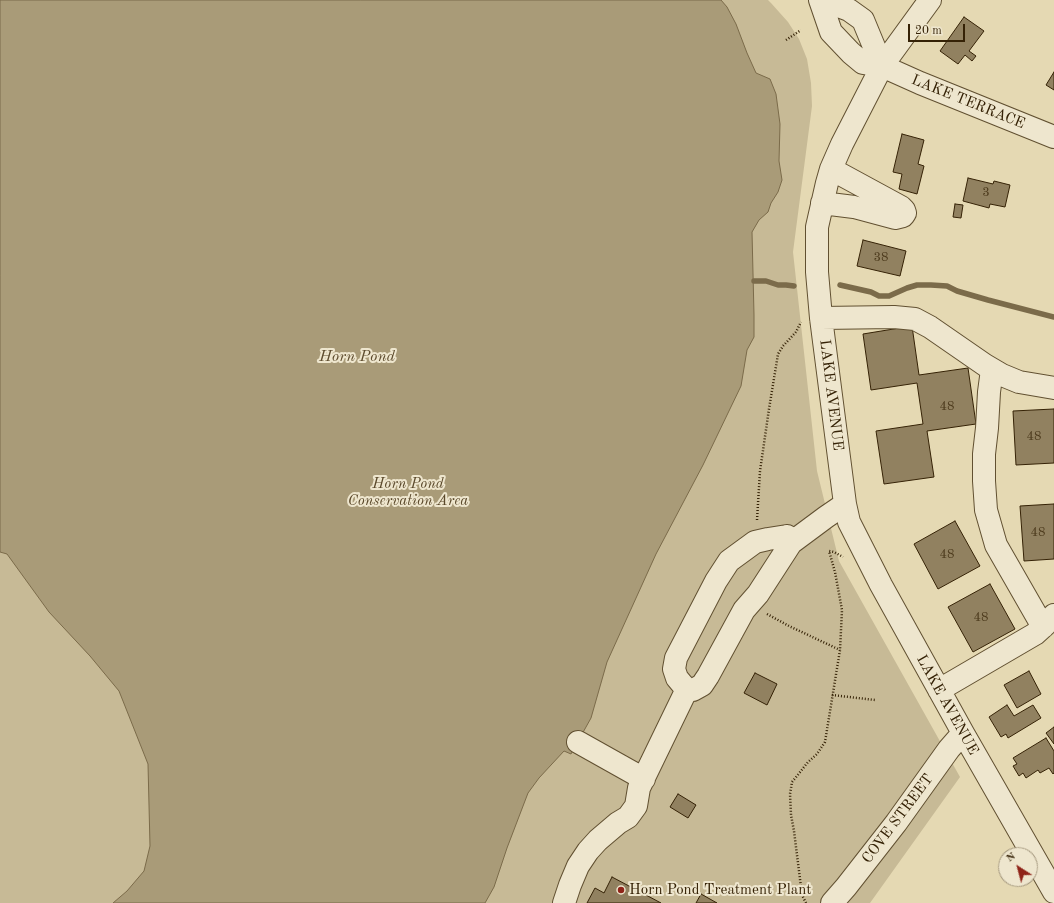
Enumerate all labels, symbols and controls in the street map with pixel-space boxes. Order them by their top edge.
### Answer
scale bar [910,16,967,42]
text: 20 m [915,25,942,37]
street label: LAKE TERRACE [908,71,1028,133]
house number: 3 [982,185,990,201]
house number: 38 [873,250,889,266]
street label: LAKE AVENUE [815,338,847,452]
water label: Horn Pond [319,347,395,367]
house number: 48 [939,399,955,415]
house number: 48 [1026,429,1042,445]
park label: Horn Pond Conservation Area [348,475,468,510]
house number: 48 [1030,525,1046,541]
house number: 48 [939,547,955,563]
house number: 48 [973,610,989,626]
street label: LAKE AVENUE [912,652,982,758]
street label: COVE STREET [858,771,938,867]
north arrow [998,847,1038,887]
text: N [1005,851,1018,865]
place label: Horn Pond Treatment Plant [629,881,811,899]
marker: Horn Pond Treatment Plant [616,885,626,895]

